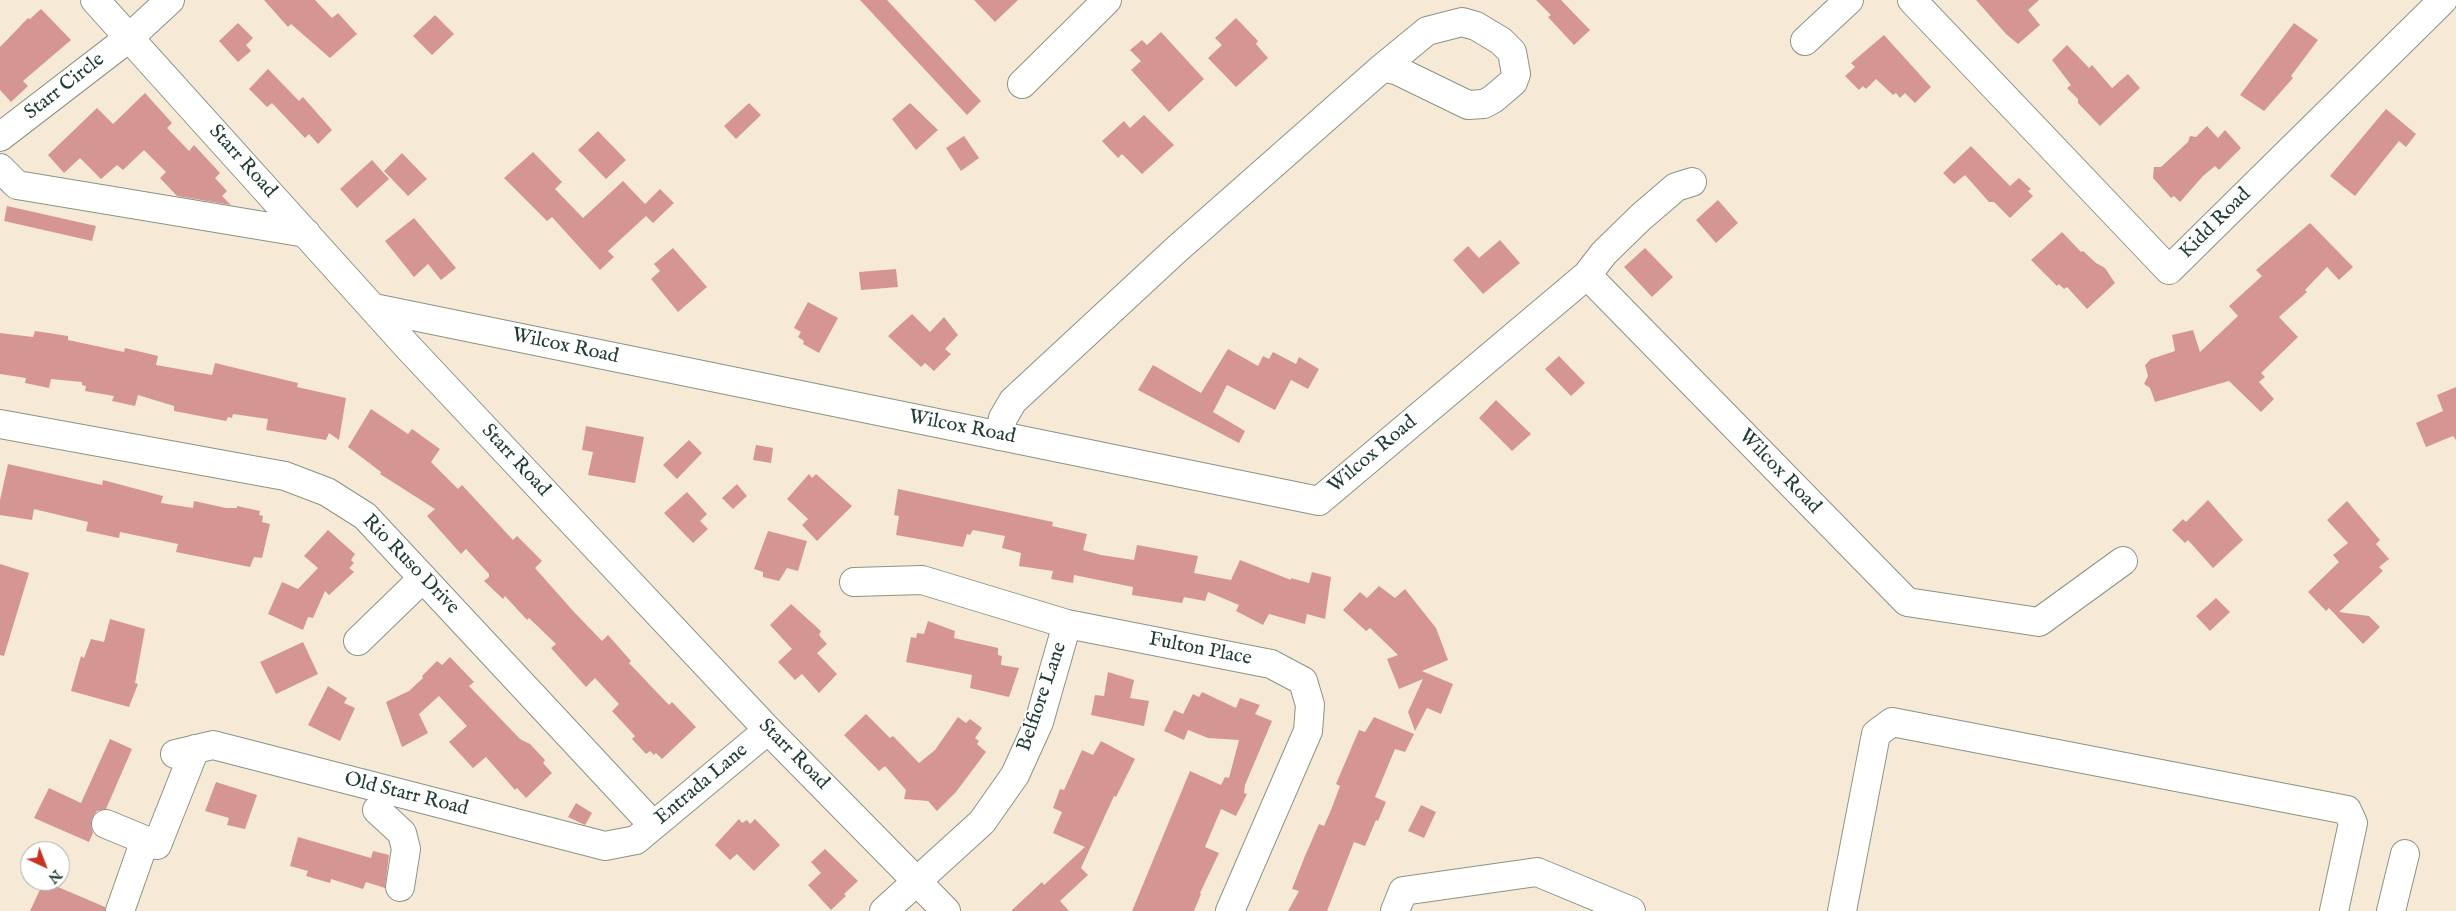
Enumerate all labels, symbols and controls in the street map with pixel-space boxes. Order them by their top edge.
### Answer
street label: Starr Circle [20,48,110,126]
street label: Starr Road [203,121,281,203]
street label: Kidd Road [2175,183,2257,265]
street label: Wilcox Road [510,324,620,370]
street label: Wilcox Road [907,406,1017,450]
street label: Wilcox Road [1324,411,1422,499]
street label: Starr Road [476,420,554,502]
street label: Wilcox Road [1733,425,1825,519]
street label: Rio Ruso Drive [356,510,464,620]
street label: Fulton Place [1146,628,1254,672]
street label: Belfiore Lane [1013,639,1073,755]
street label: Starr Road [753,715,833,795]
street label: Entrada Lane [651,739,753,831]
street label: Old Starr Road [341,768,471,822]
north arrow [20,841,70,891]
text: N [44,866,65,887]

